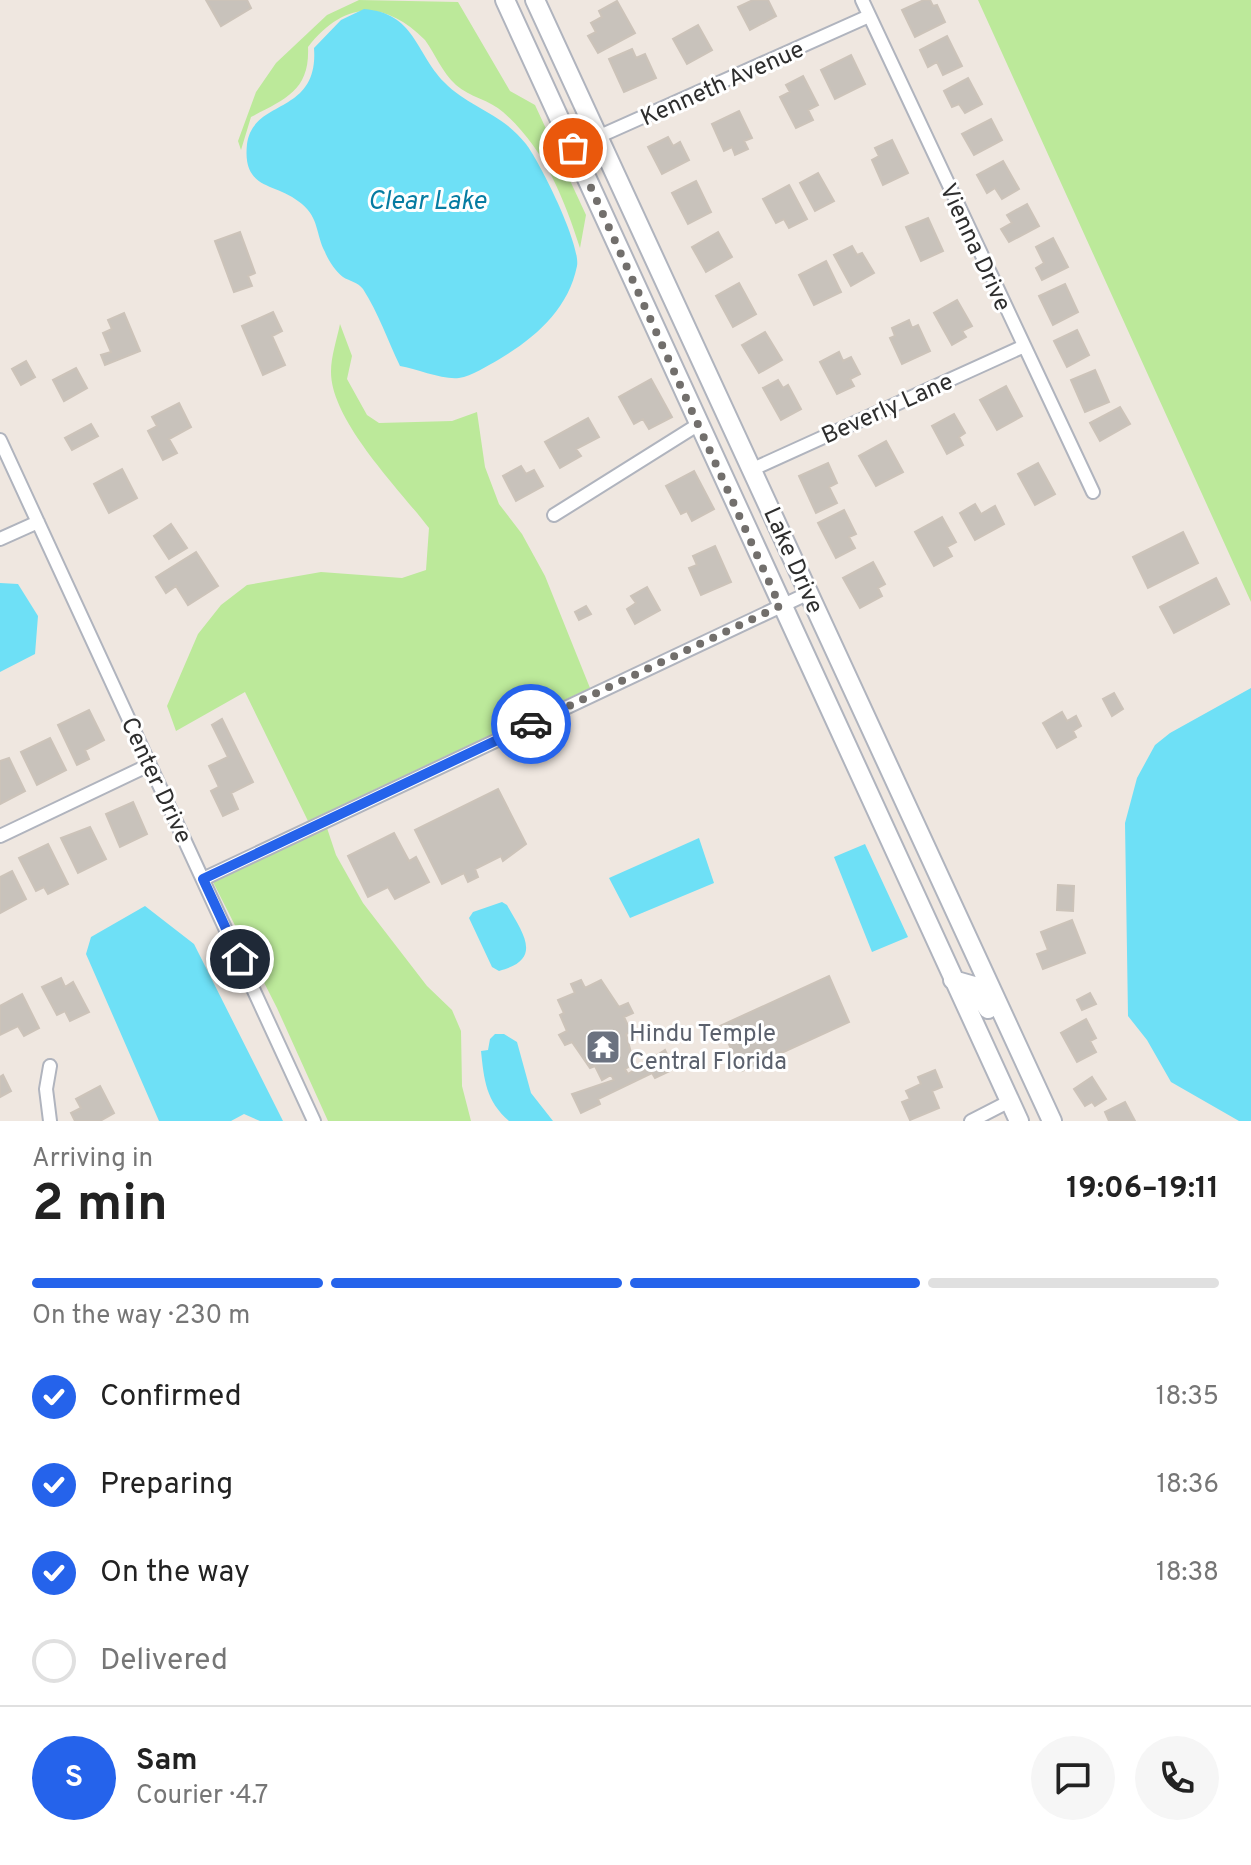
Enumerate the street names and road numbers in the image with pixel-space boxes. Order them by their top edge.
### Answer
street label: Kenneth Avenue [636,35,809,134]
street label: Vienna Drive [932,179,1017,316]
street label: Beverly Lane [817,368,958,452]
street label: Lake Drive [755,503,829,619]
street label: Center Drive [113,713,197,849]

